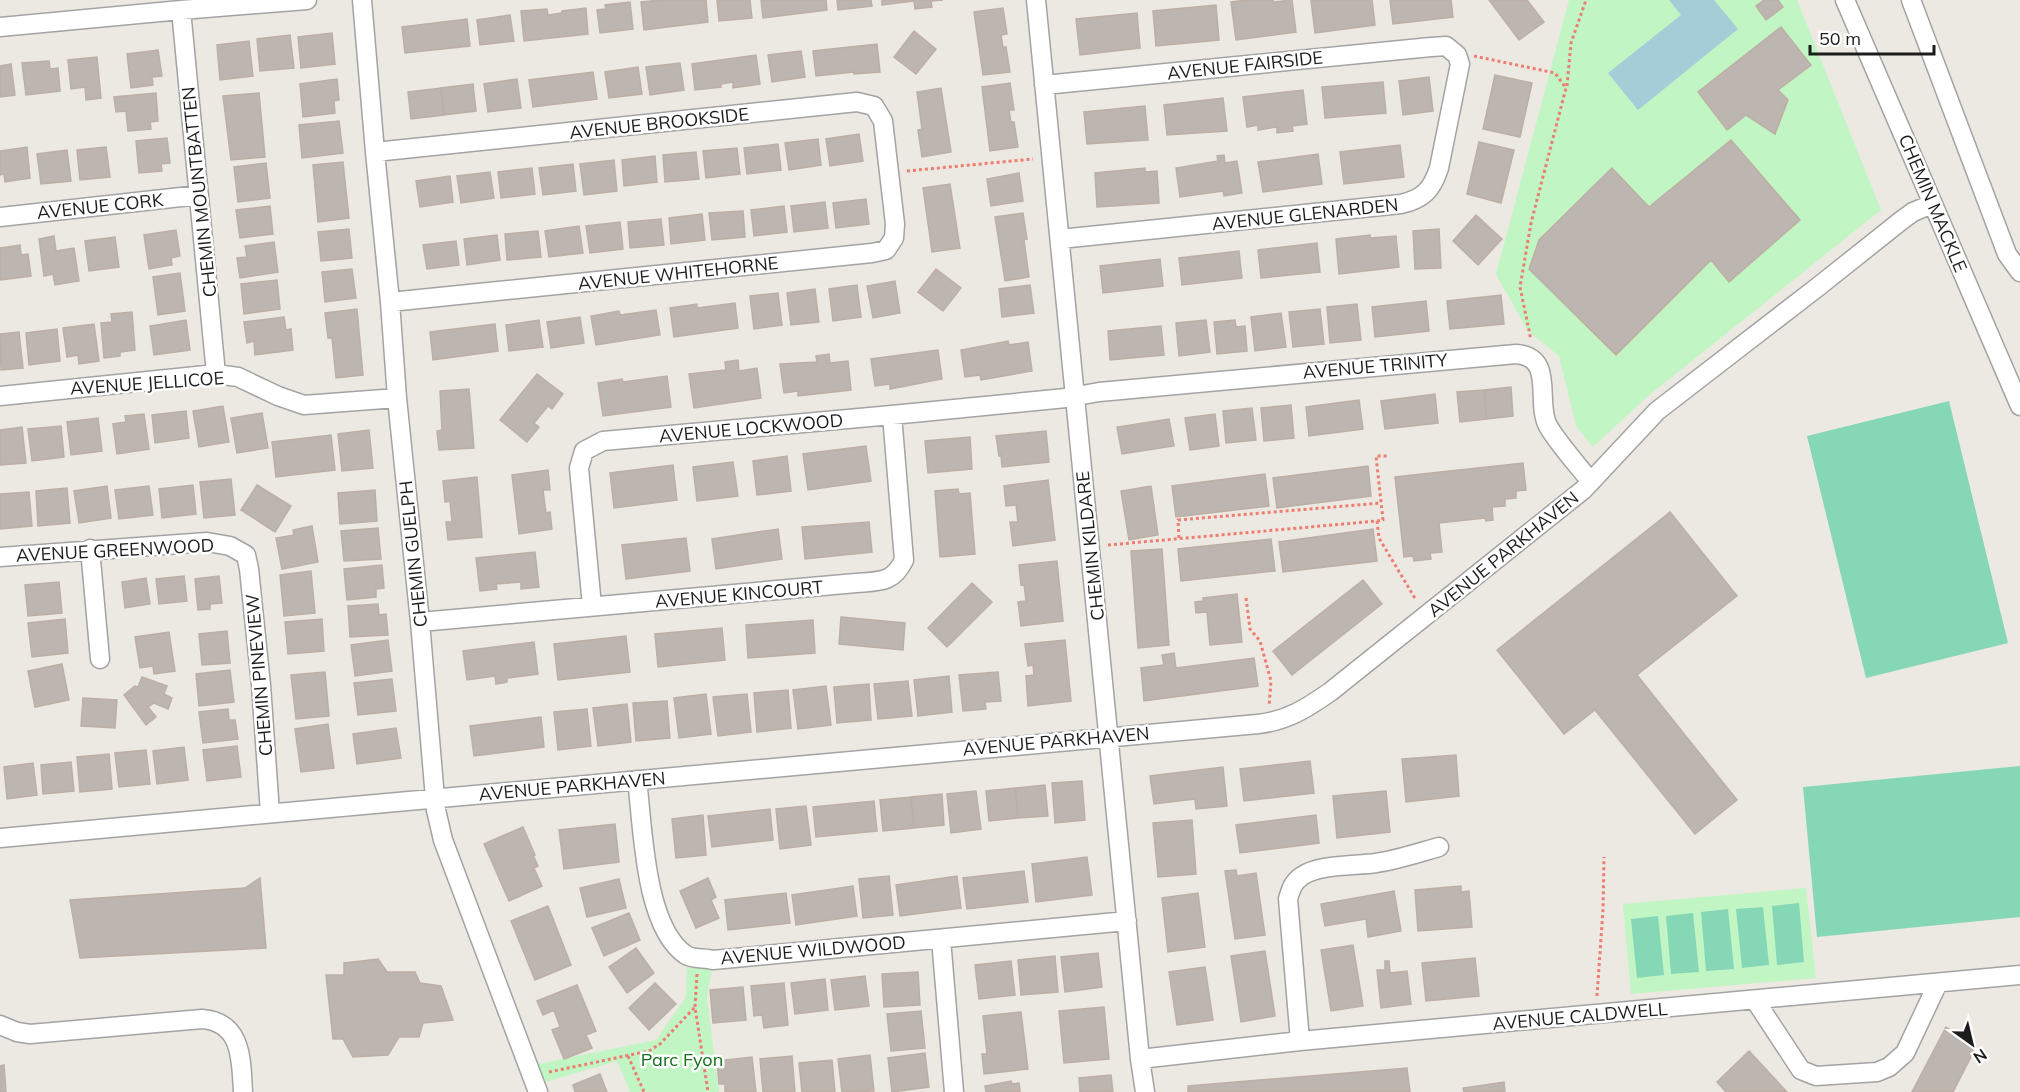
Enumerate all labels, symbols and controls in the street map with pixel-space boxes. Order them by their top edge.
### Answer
scale bar [1810,18,1934,56]
text: 50 m [1819,27,1861,50]
street label: AVENUE FAIRSIDE [1166,45,1324,85]
street label: CHEMIN MOUNTBATTEN [177,86,221,298]
street label: AVENUE BROOKSIDE [568,102,750,144]
street label: CHEMIN MACKLE [1894,131,1972,275]
street label: AVENUE CORK [36,188,165,224]
street label: AVENUE GLENARDEN [1211,193,1399,235]
street label: AVENUE WHITEHORNE [577,251,779,295]
street label: AVENUE TRINITY [1302,348,1449,384]
street label: AVENUE JELLICOE [69,366,225,400]
street label: AVENUE LOCKWOOD [658,408,844,448]
street label: CHEMIN KILDARE [1071,470,1109,622]
street label: CHEMIN GUELPH [394,480,432,628]
street label: AVENUE PARKHAVEN [1423,486,1583,622]
street label: AVENUE GREENWOOD [15,533,215,567]
street label: AVENUE KINCOURT [654,575,824,613]
street label: CHEMIN PINEVIEW [240,593,278,757]
street label: AVENUE PARKHAVEN [962,721,1150,761]
street label: AVENUE PARKHAVEN [478,766,666,806]
street label: AVENUE WILDWOOD [719,930,907,970]
street label: AVENUE CALDWELL [1491,997,1669,1035]
north arrow [1942,1014,2002,1074]
text: N [1970,1045,1991,1068]
park label: Parc Fyon [641,1048,723,1071]

